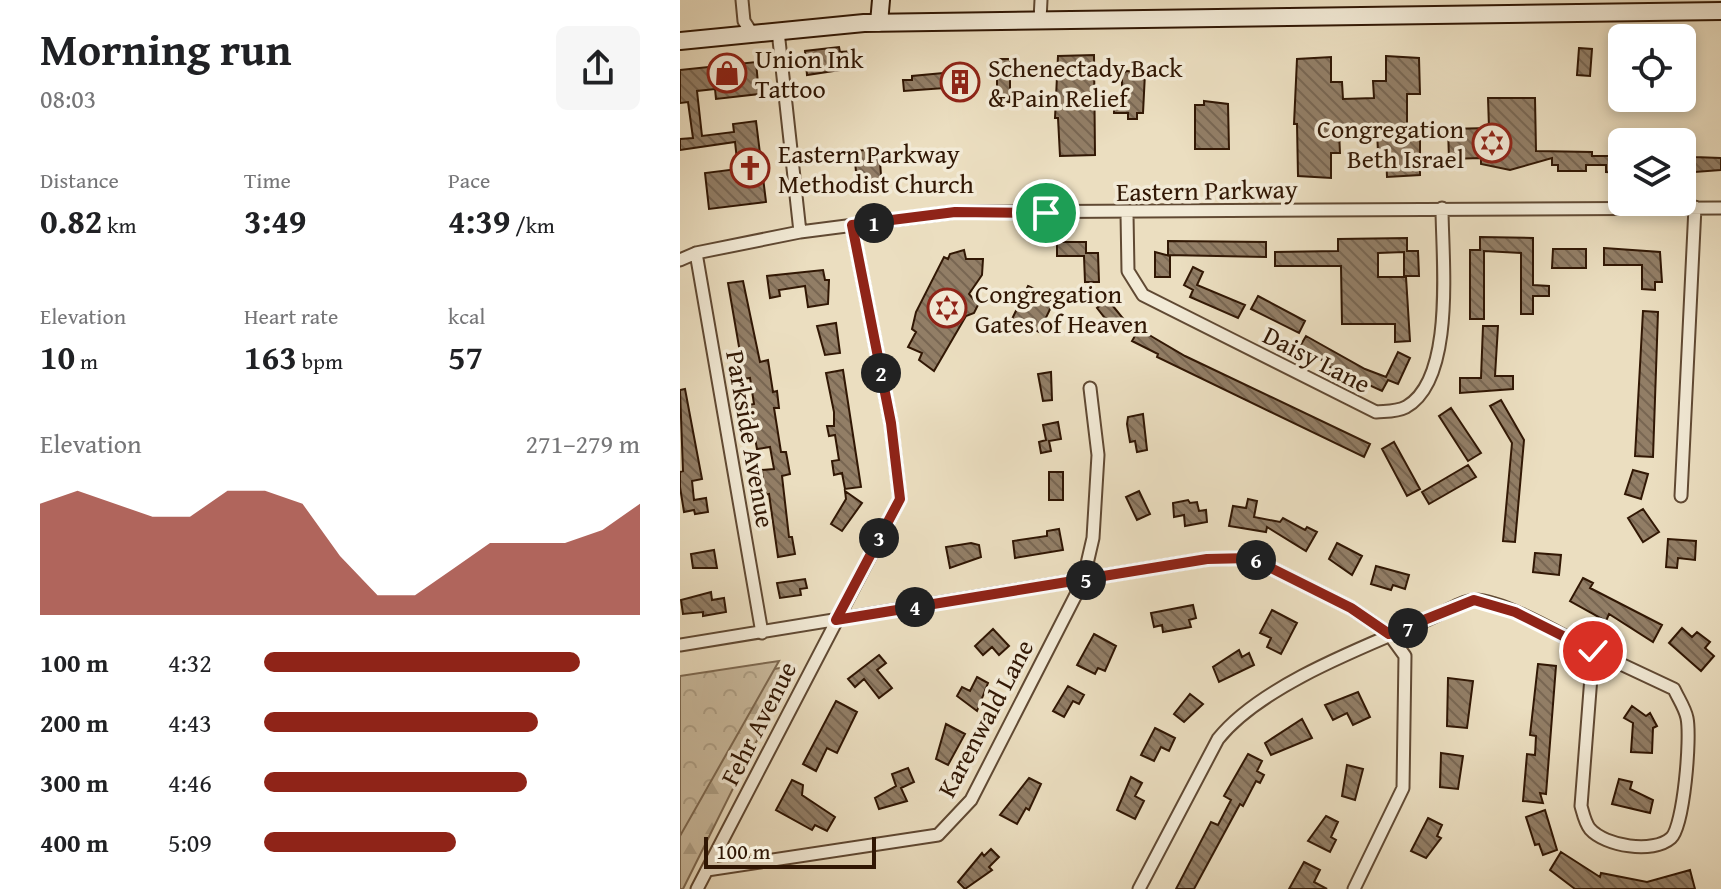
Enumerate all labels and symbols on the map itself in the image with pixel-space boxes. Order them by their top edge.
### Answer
place label: Union Ink Tattoo [755,39,864,108]
place label: Schenectady Back & Pain Relief [988,48,1183,117]
shop icon: Union Ink Tattoo [706,52,748,94]
building icon: Schenectady Back & Pain Relief [939,61,981,103]
place label: Congregation Beth Israel [1317,109,1464,178]
synagogue icon: Congregation Beth Israel [1471,122,1513,164]
place label: Eastern Parkway Methodist Church [778,134,974,203]
church icon: Eastern Parkway Methodist Church [729,147,771,189]
street label: Eastern Parkway [1116,169,1298,211]
pin [1012,179,1080,247]
pin: 1 [854,203,894,243]
place label: Congregation Gates of Heaven [975,274,1148,343]
synagogue icon: Congregation Gates of Heaven [926,287,968,329]
street label: Daisy Lane [1256,315,1378,403]
street label: Parkside Avenue [716,347,786,531]
pin: 2 [861,353,901,393]
pin: 3 [859,518,899,558]
pin: 6 [1236,540,1276,580]
pin: 5 [1066,560,1106,600]
pin: 4 [895,587,935,627]
pin: 7 [1388,608,1428,648]
pin [1559,617,1627,685]
street label: Karenwald Lane [927,632,1043,804]
street label: Fehr Avenue [710,654,806,792]
scale bar [704,833,876,869]

